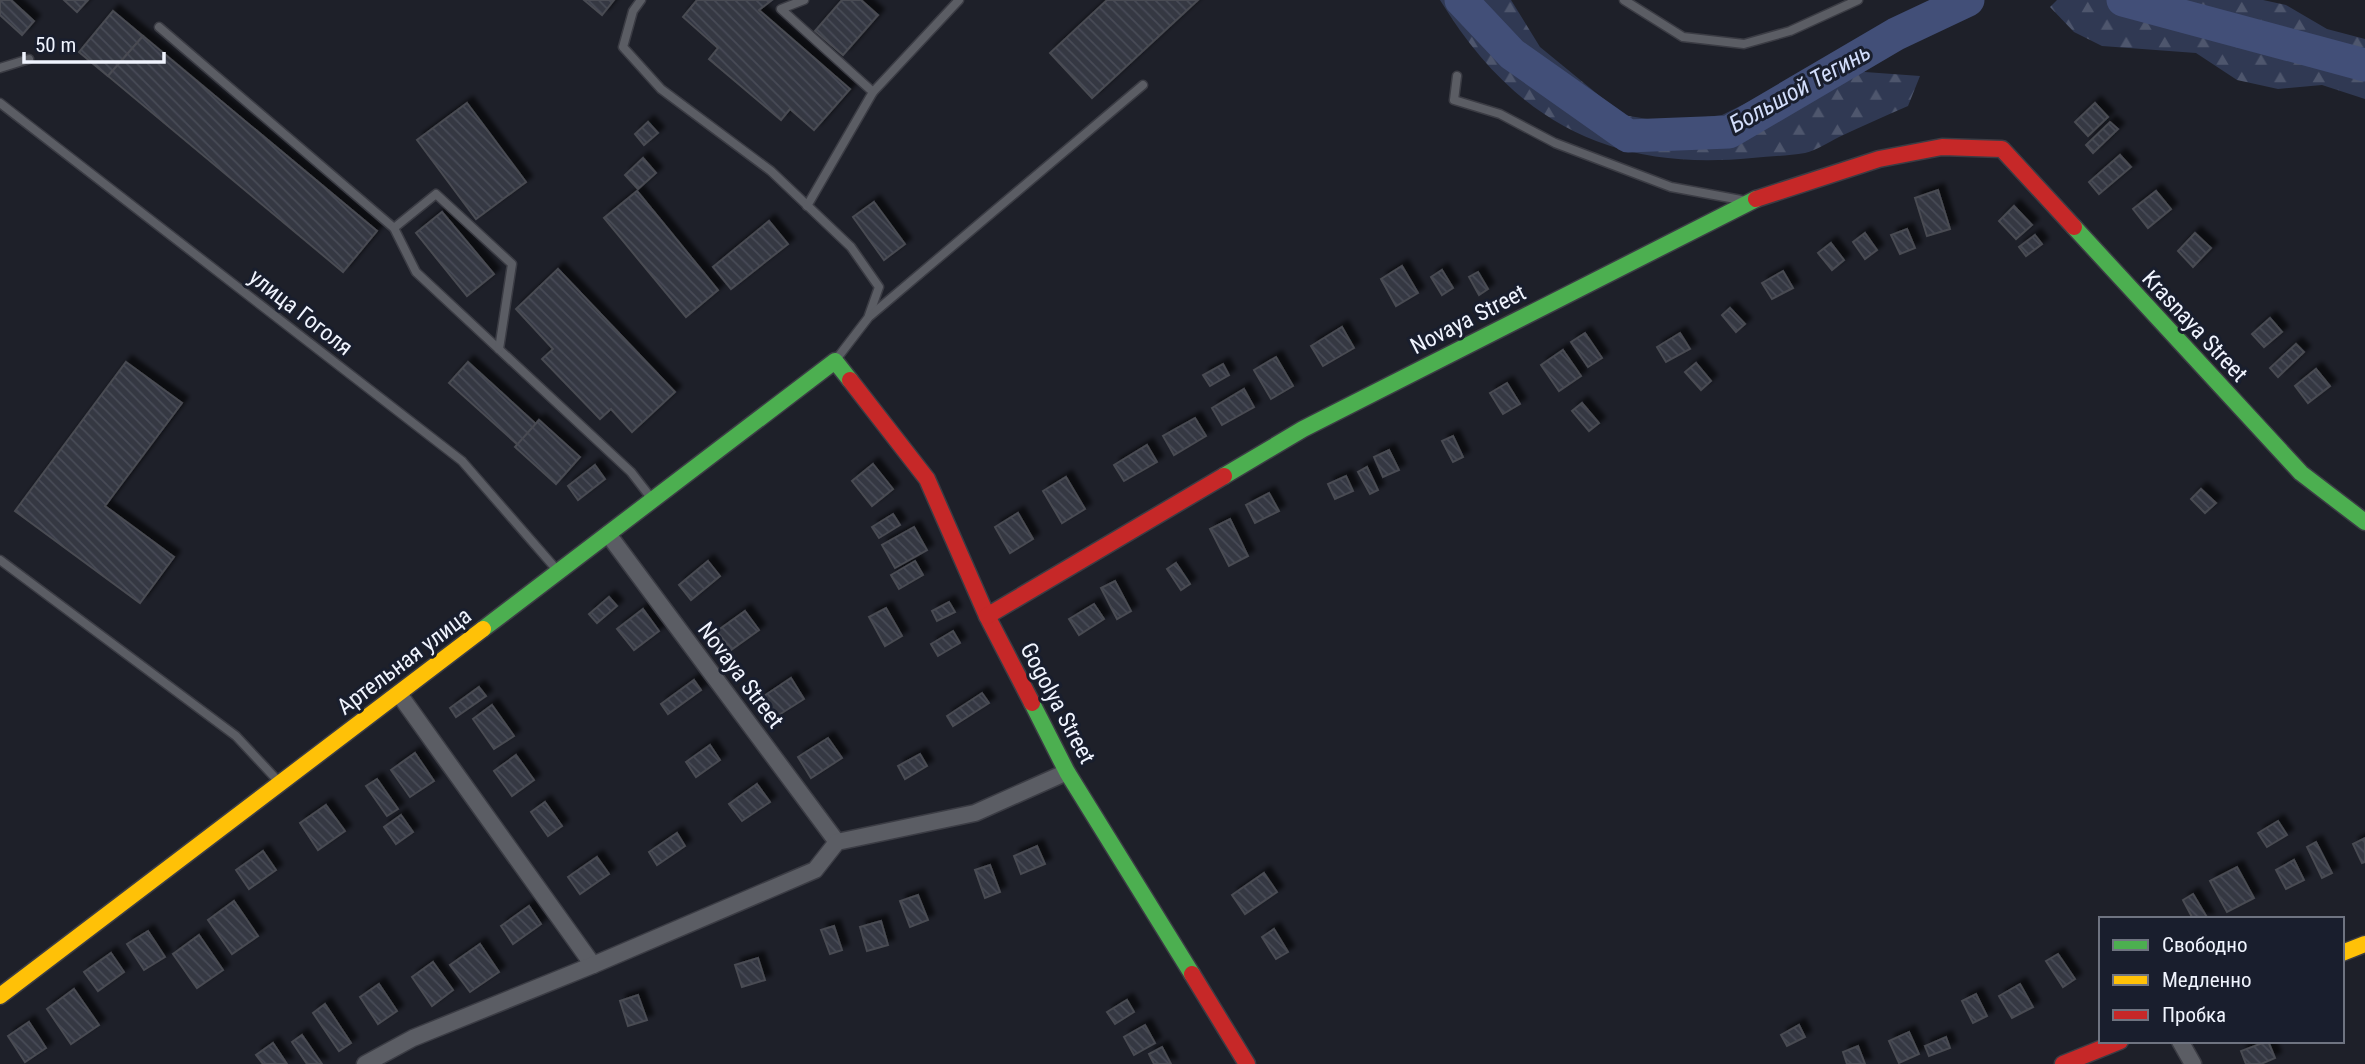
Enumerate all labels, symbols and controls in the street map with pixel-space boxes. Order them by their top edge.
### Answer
scale bar [24,21,164,65]
text: 50 m [35,33,76,57]
water label: Большой Тегинь [1724,38,1876,138]
street label: улица Гоголя [243,264,358,361]
street label: Krasnaya Street [2136,265,2253,388]
street label: Novaya Street [1406,279,1530,360]
street label: Артельная улица [332,602,477,721]
street label: Novaya Street [692,617,789,734]
street label: Gogolya Street [1014,638,1101,768]
legend [2099,917,2344,1043]
text: Свободно [2162,933,2248,957]
text: Медленно [2162,968,2251,992]
text: Пробка [2162,1003,2226,1027]

